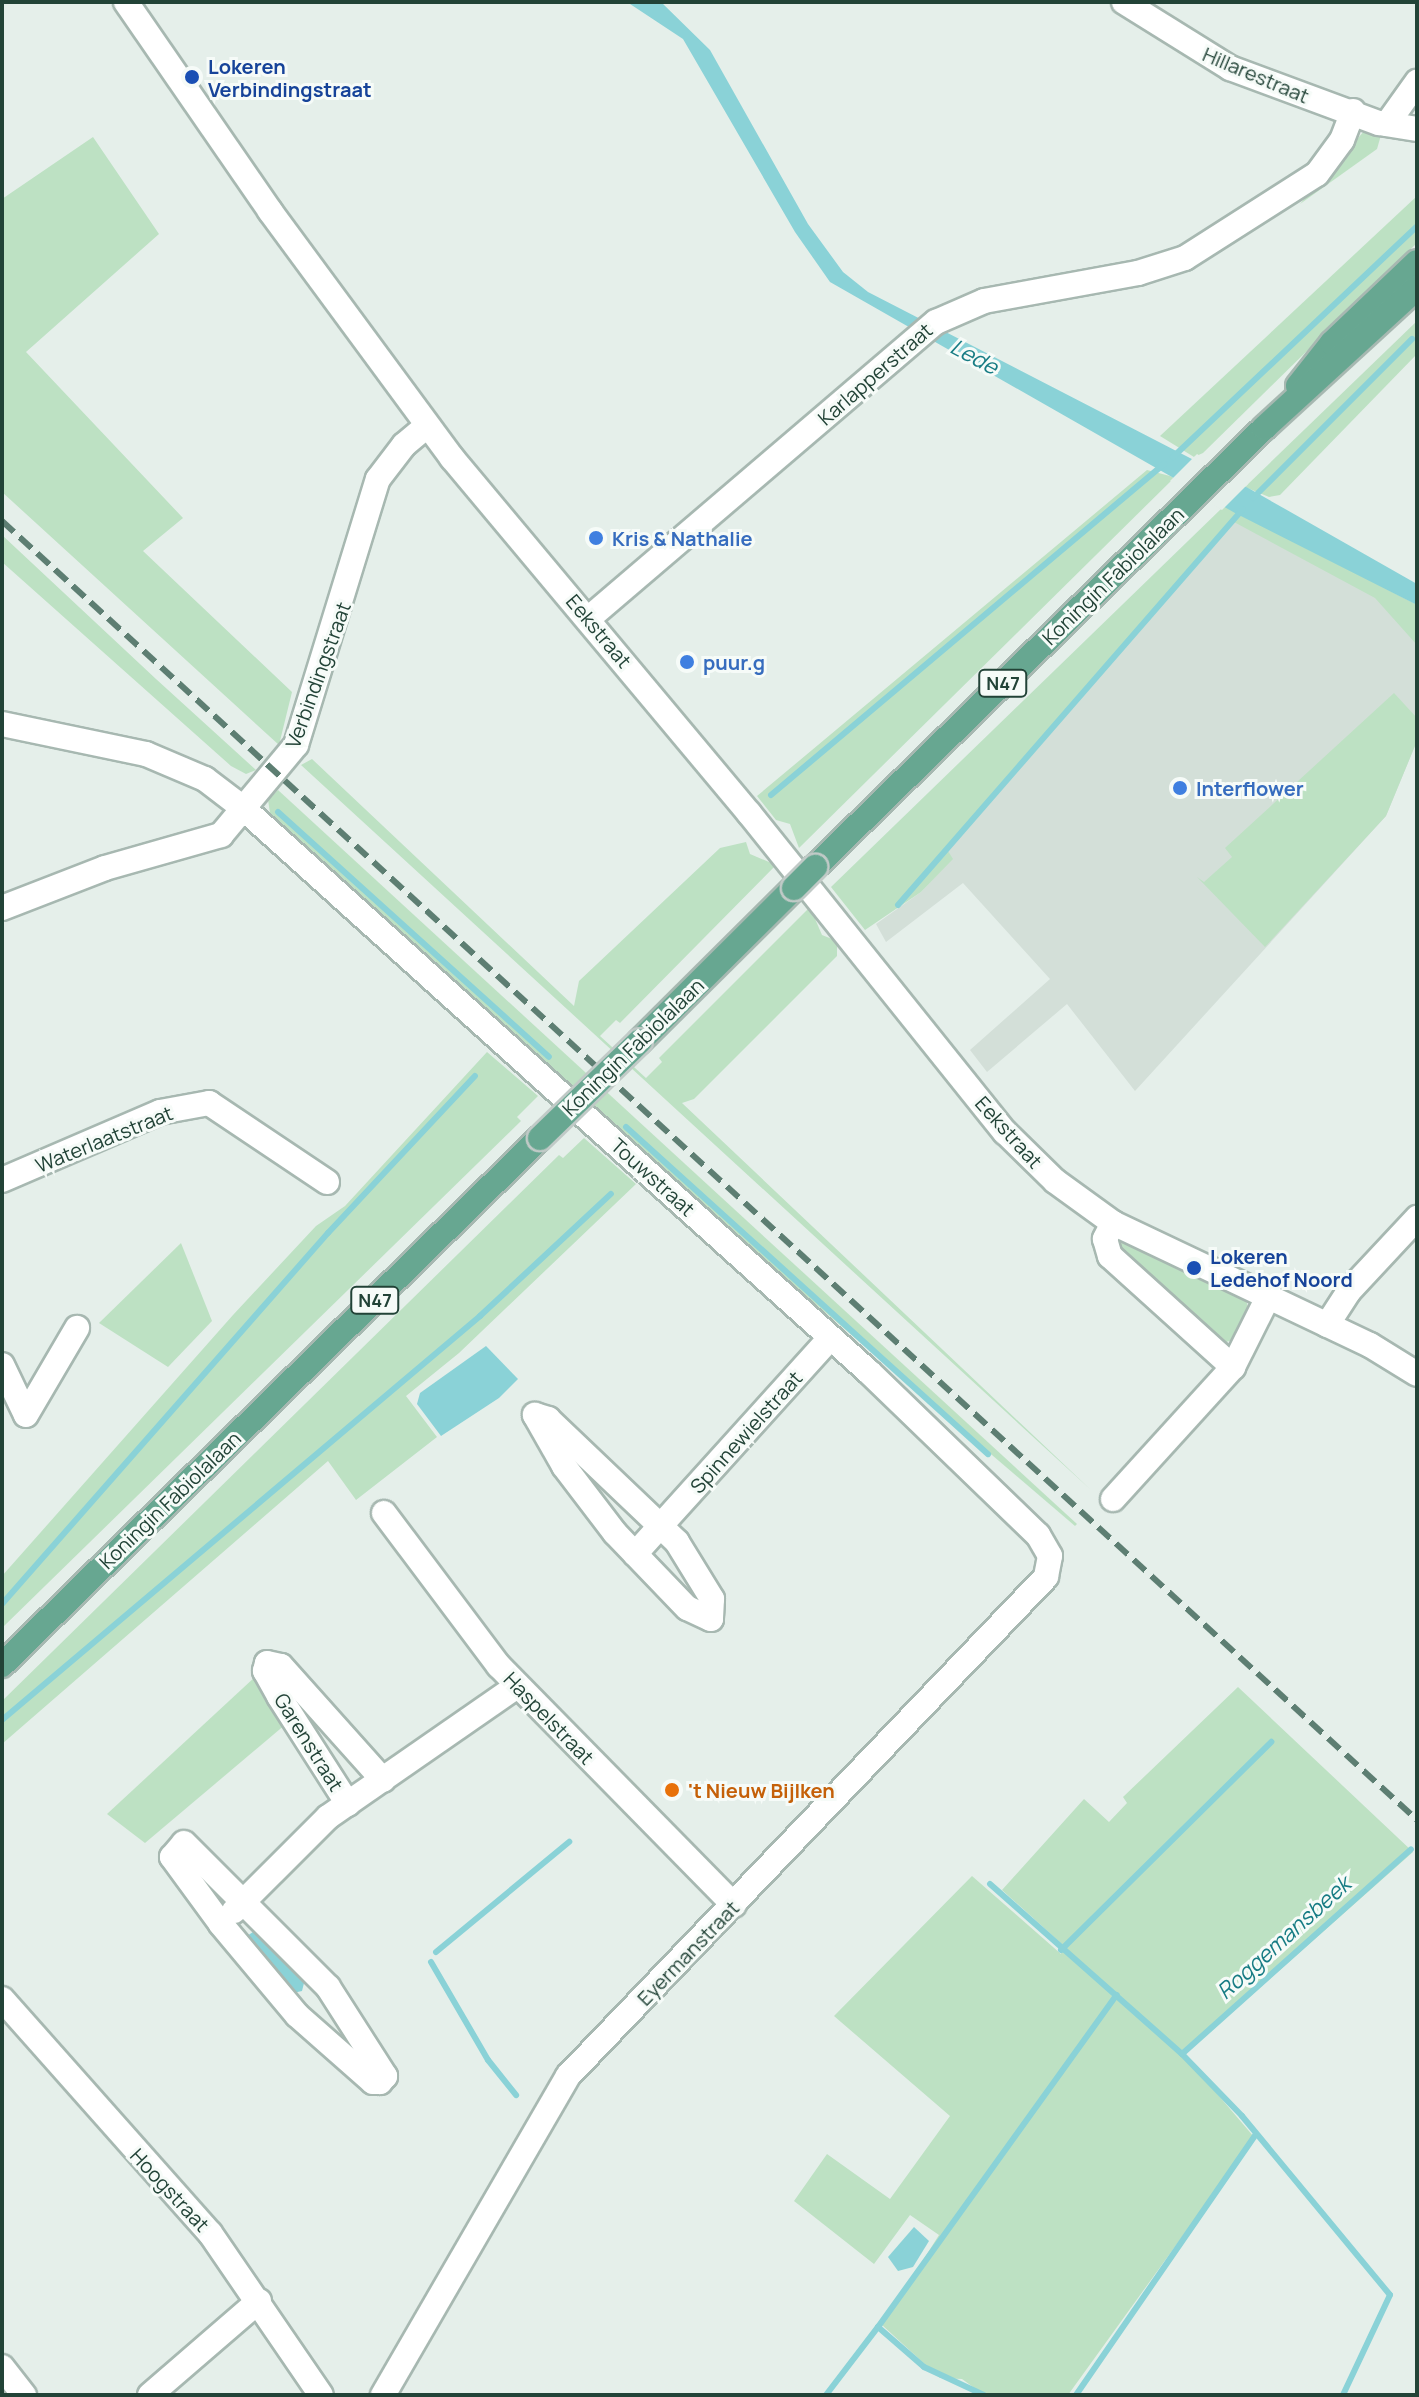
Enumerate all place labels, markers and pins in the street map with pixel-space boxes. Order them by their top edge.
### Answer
place label: Lokeren Verbindingstraat [208,54,372,101]
marker: Lokeren Verbindingstraat [183,68,201,86]
place label: Kris & Nathalie [612,526,753,550]
marker: Kris & Nathalie [587,529,605,547]
place label: puur.g [703,650,765,674]
marker: puur.g [678,653,696,671]
place label: Interflower [1196,776,1304,800]
marker: Interflower [1171,779,1189,797]
place label: Lokeren Ledehof Noord [1210,1244,1353,1291]
marker: Lokeren Ledehof Noord [1185,1259,1203,1277]
place label: 't Nieuw Bijlken [688,1778,835,1802]
marker: 't Nieuw Bijlken [663,1781,681,1799]

